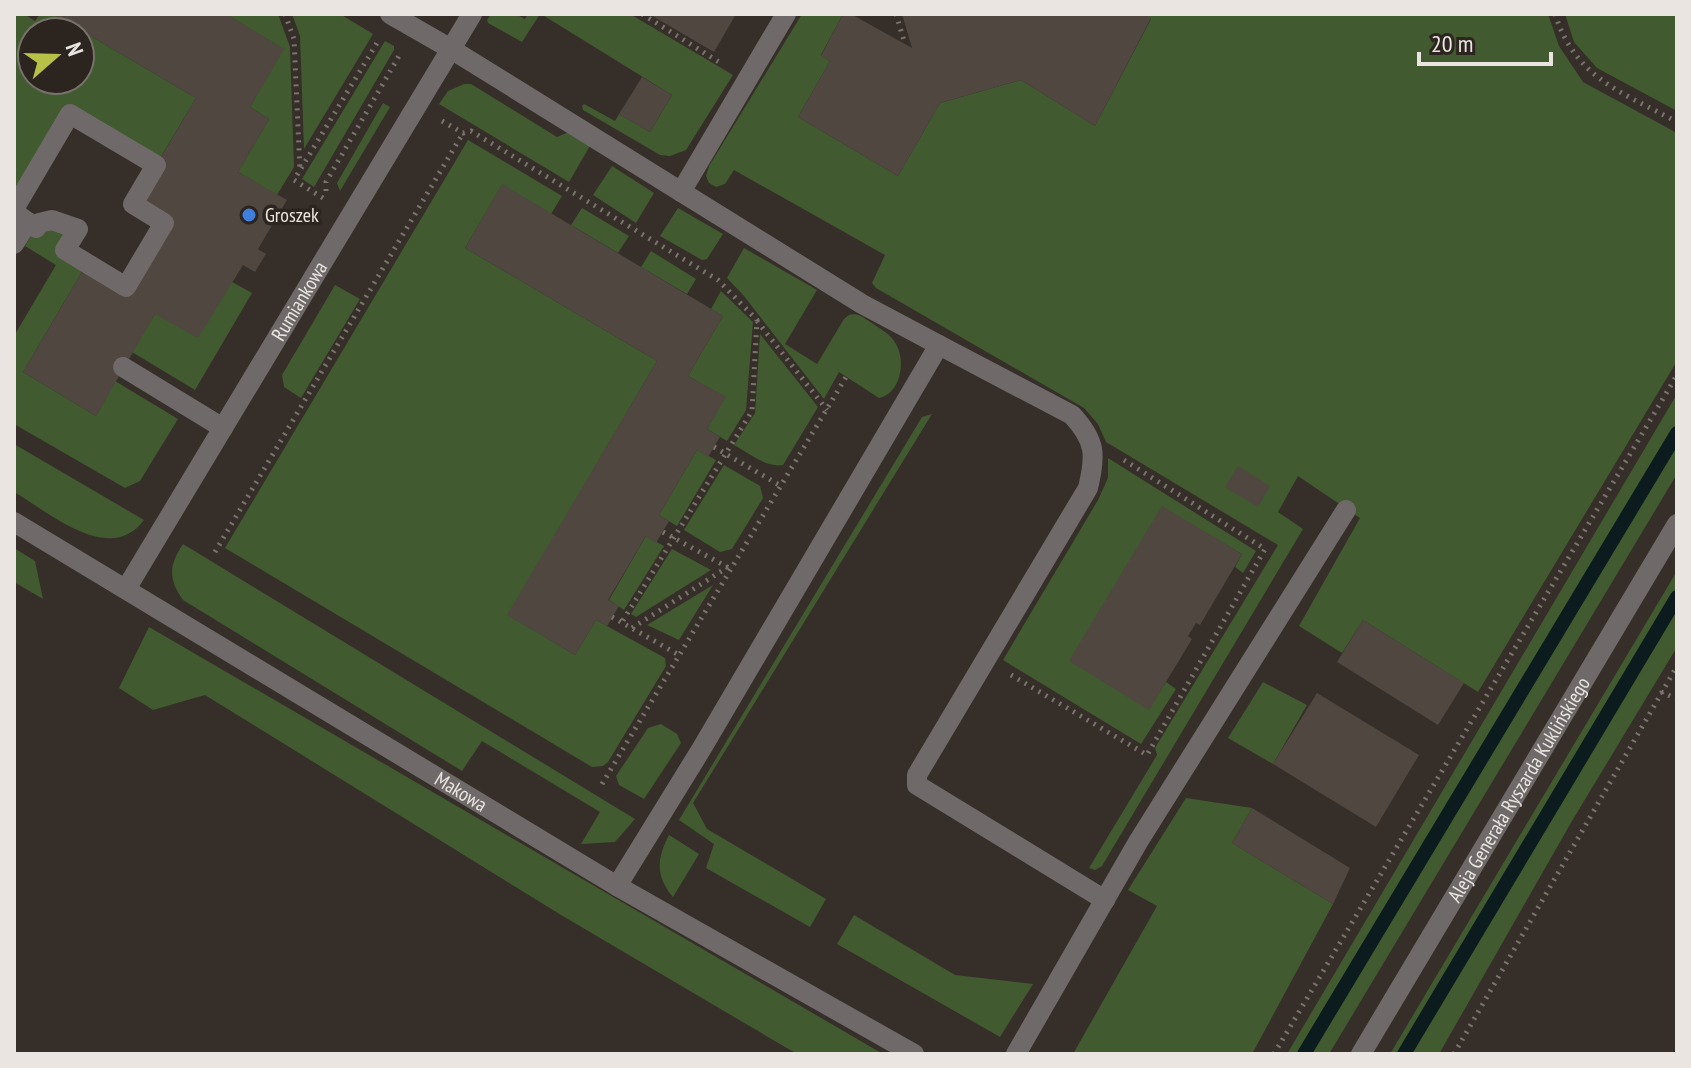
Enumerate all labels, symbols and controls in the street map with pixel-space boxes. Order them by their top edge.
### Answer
north arrow [16,16,96,96]
scale bar [1419,16,1551,66]
text: 20 m [1431,28,1473,59]
text: N [60,39,90,60]
place label: Groszek [265,202,319,228]
marker: Groszek [240,206,258,224]
street label: Rumiankowa [265,257,333,346]
street label: Aleja Generała Ryszarda Kuklińskiego [1442,672,1596,907]
street label: Makowa [430,766,492,818]

